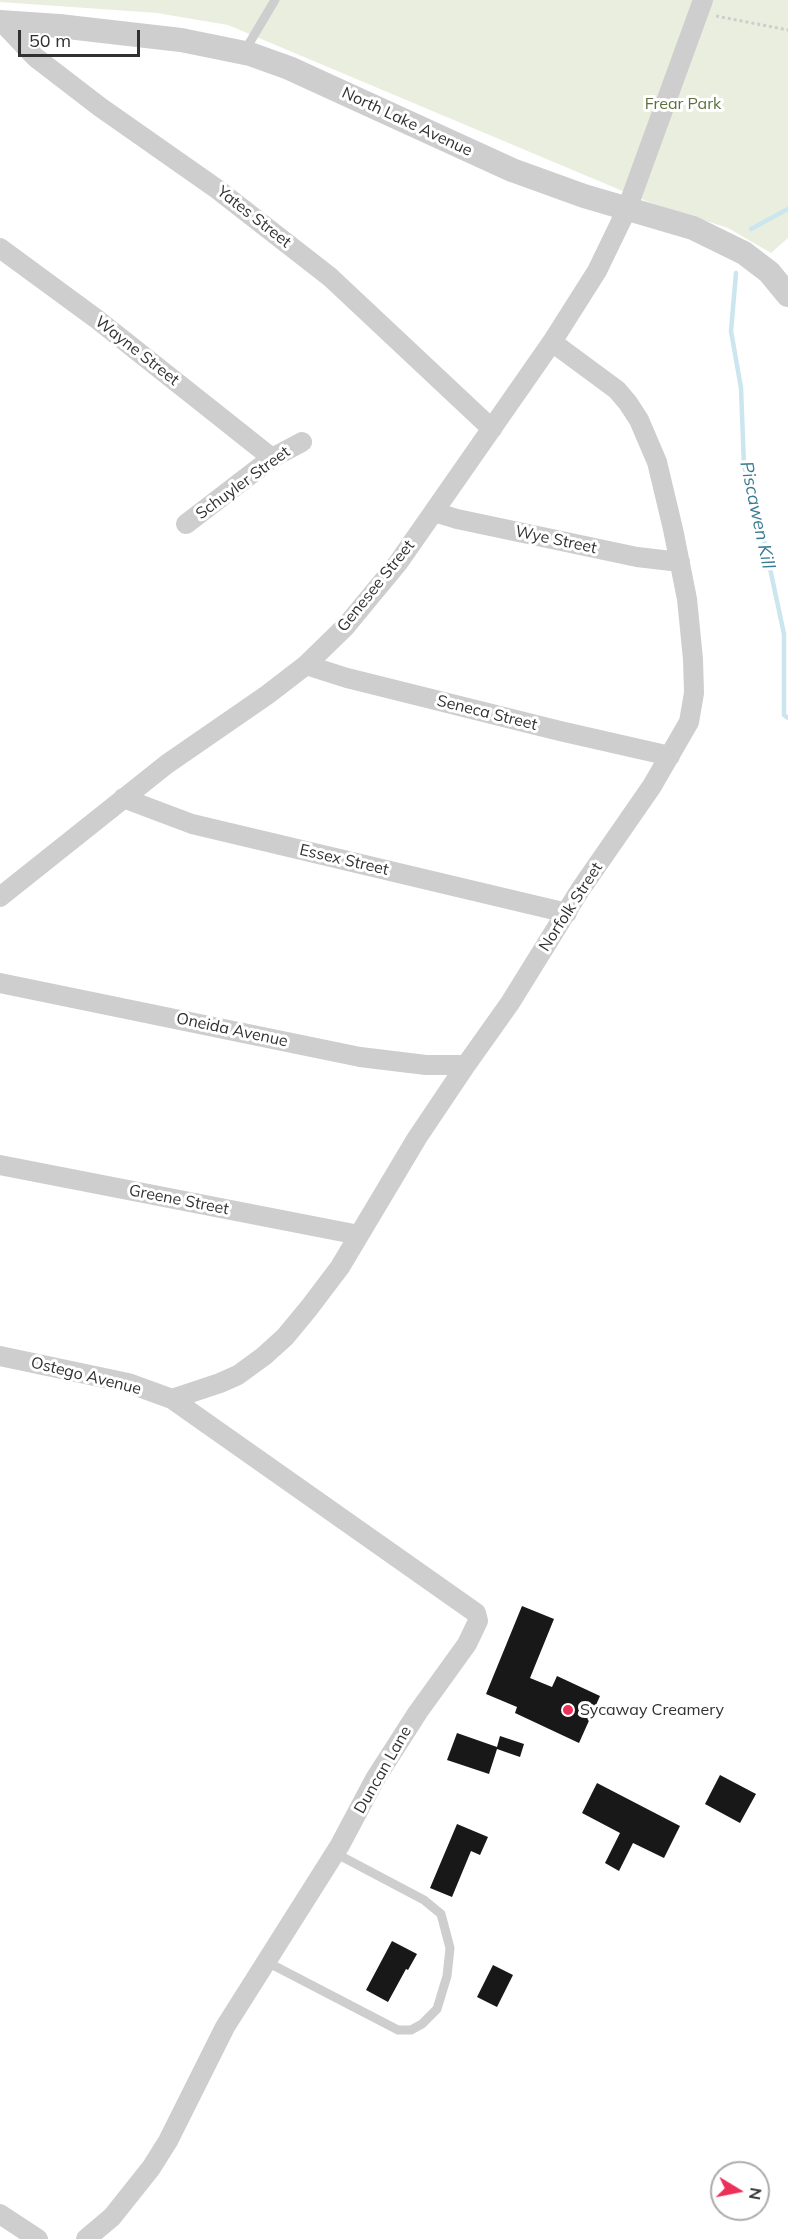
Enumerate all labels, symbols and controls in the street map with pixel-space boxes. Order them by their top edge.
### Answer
scale bar [21,18,142,56]
text: 50 m [29,29,71,52]
street label: North Lake Avenue [339,83,475,161]
park label: Frear Park [645,94,721,114]
street label: Yates Street [213,182,295,252]
street label: Wayne Street [91,312,183,390]
street label: Schuyler Street [192,442,294,524]
water label: Piscawen Kill [735,459,779,571]
street label: Wye Street [513,522,599,558]
street label: Genesee Street [333,536,419,636]
street label: Seneca Street [435,691,539,735]
street label: Essex Street [298,840,390,880]
street label: Norfolk Street [535,859,607,955]
street label: Oneida Avenue [175,1009,289,1051]
street label: Greene Street [127,1181,231,1219]
street label: Ostego Avenue [29,1353,143,1399]
place label: Sycaway Creamery [580,1700,724,1720]
marker: Sycaway Creamery [561,1703,575,1717]
street label: Duncan Lane [350,1723,416,1817]
north arrow [710,2161,770,2221]
text: N [745,2186,767,2201]

